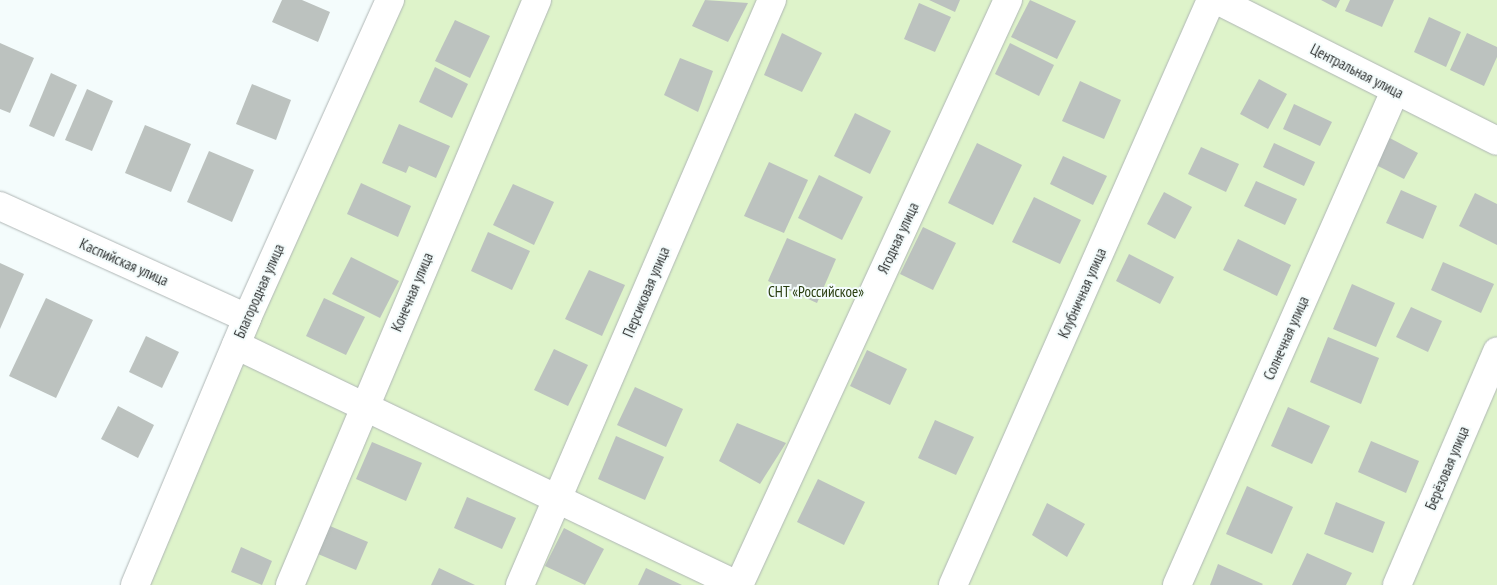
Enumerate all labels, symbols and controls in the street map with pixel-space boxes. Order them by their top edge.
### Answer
street label: Центральная улица [1307,40,1407,102]
street label: Ягодная улица [874,200,922,276]
street label: Каспийская улица [77,234,171,290]
street label: Благородная улица [230,241,288,341]
street label: Персиковая улица [619,244,673,340]
street label: Клубничная улица [1054,245,1110,341]
street label: Конечная улица [387,250,437,334]
park label: СНТ «Российское» [768,283,864,301]
street label: Солнечная улица [1259,293,1313,383]
street label: Берёзовая улица [1421,423,1473,513]

